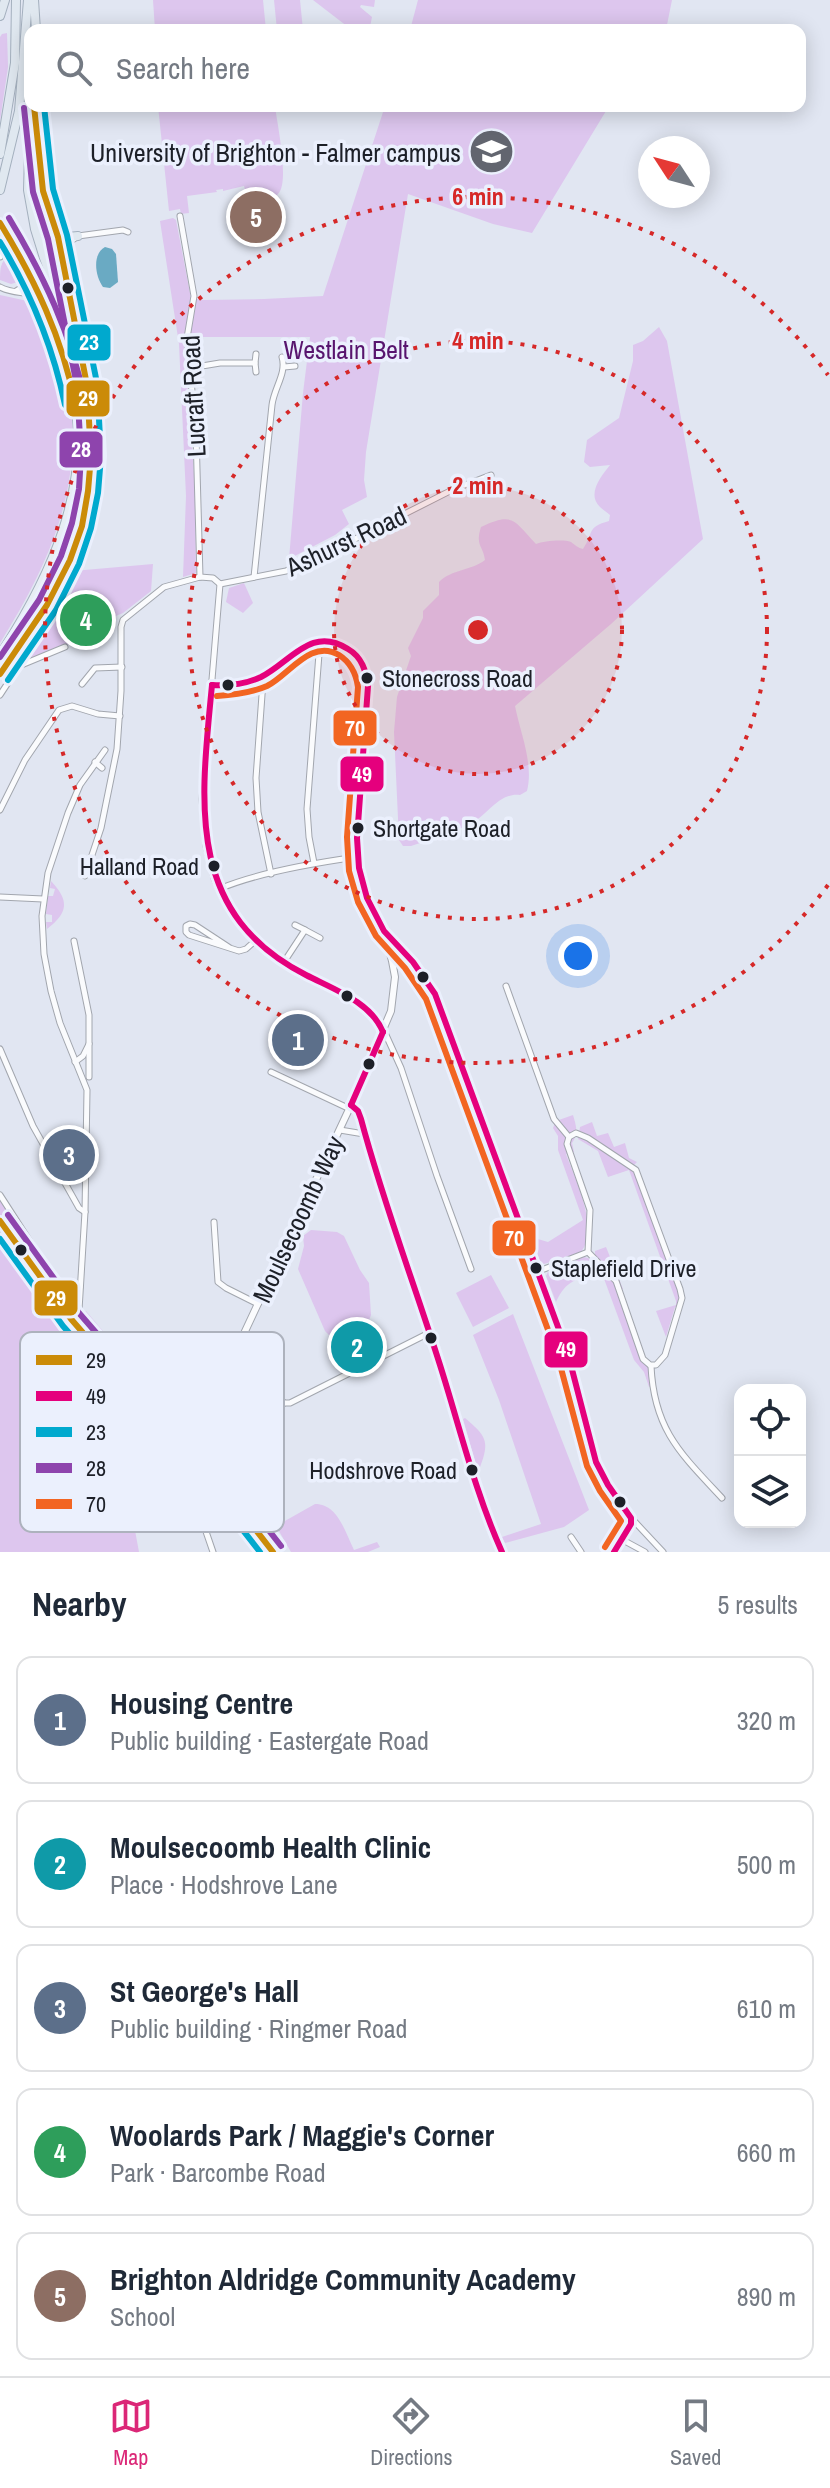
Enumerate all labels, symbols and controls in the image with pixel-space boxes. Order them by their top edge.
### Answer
search box [24,24,806,112]
icon: search [52,46,96,90]
text: Search here [116,48,250,88]
school or university icon: University of Brighton - Falmer campus [468,128,516,176]
place label: University of Brighton - Falmer campus [90,135,461,170]
north arrow [638,136,710,208]
text: 6 min [452,180,504,212]
pin: 5 [230,187,282,247]
unlabelled marker [60,280,76,296]
line badge: 23 [66,323,112,362]
text: 4 min [452,324,504,356]
text: 23 [79,327,99,357]
park label: Westlain Belt [283,332,409,367]
street label: Lucraft Road [172,334,214,458]
line badge: 29 [65,379,111,418]
text: 29 [78,383,98,413]
line badge: 28 [58,430,104,469]
text: 28 [71,434,91,464]
text: 2 min [452,469,504,501]
street label: Ashurst Road [279,498,412,585]
pin: 4 [60,590,112,650]
centre of rings [464,616,492,644]
place label: Stonecross Road [382,662,533,694]
marker: Stonecross Road [359,670,375,686]
unlabelled marker [220,677,236,693]
line badge: 70 [332,709,378,747]
text: 70 [345,713,365,743]
line badge: 49 [339,755,385,793]
text: 49 [352,759,372,789]
place label: Shortgate Road [373,812,511,844]
marker: Shortgate Road [350,820,366,836]
place label: Halland Road [80,850,199,882]
marker: Halland Road [206,858,222,874]
your location [558,936,598,976]
unlabelled marker [415,969,431,985]
unlabelled marker [339,988,355,1004]
pin: 1 [272,1010,324,1070]
unlabelled marker [361,1056,377,1072]
pin: 3 [43,1125,95,1185]
street label: Moulsecoomb Way [244,1130,352,1308]
line badge: 70 [491,1219,537,1257]
text: 70 [504,1223,524,1253]
unlabelled marker [13,1242,29,1258]
place label: Staplefield Drive [551,1252,697,1284]
marker: Staplefield Drive [528,1260,544,1276]
line badge: 29 [33,1279,79,1317]
text: 29 [46,1283,66,1313]
pin: 2 [331,1317,383,1377]
unlabelled marker [423,1330,439,1346]
line badge: 49 [543,1330,589,1369]
legend [20,1332,284,1532]
text: 49 [556,1334,576,1364]
text: 29 [86,1345,106,1375]
text: 49 [86,1381,106,1411]
map controls [734,1384,806,1528]
button: locate [734,1384,806,1456]
text: 23 [86,1417,106,1447]
text: 28 [86,1453,106,1483]
place label: Hodshrove Road [309,1454,457,1486]
button: layers [734,1456,806,1528]
marker: Hodshrove Road [464,1462,480,1478]
text: 70 [86,1489,106,1519]
unlabelled marker [612,1494,628,1510]
text: Nearby [32,1581,127,1627]
text: 5 results [717,1587,798,1622]
text: Housing Centre [110,1683,293,1723]
text: 1 [54,1703,66,1738]
text: 320 m [737,1703,796,1738]
text: Public building · Eastergate Road [110,1723,429,1758]
text: Moulsecoomb Health Clinic [110,1827,431,1867]
text: 2 [54,1847,66,1882]
text: 500 m [737,1847,796,1882]
text: Place · Hodshrove Lane [110,1867,338,1902]
text: St George's Hall [110,1971,299,2011]
text: 3 [54,1991,66,2026]
text: 610 m [737,1991,796,2026]
text: Public building · Ringmer Road [110,2011,407,2046]
text: Woolards Park / Maggie's Corner [110,2115,494,2155]
text: 4 [54,2135,66,2170]
text: 660 m [737,2135,796,2170]
text: Park · Barcombe Road [110,2155,326,2190]
text: Brighton Aldridge Community Academy [110,2259,576,2299]
text: 5 [54,2279,66,2314]
text: 890 m [737,2279,796,2314]
text: School [110,2299,175,2334]
tab: Map [109,2394,153,2472]
tab: Directions [370,2394,453,2472]
tab: Saved [670,2394,721,2472]

